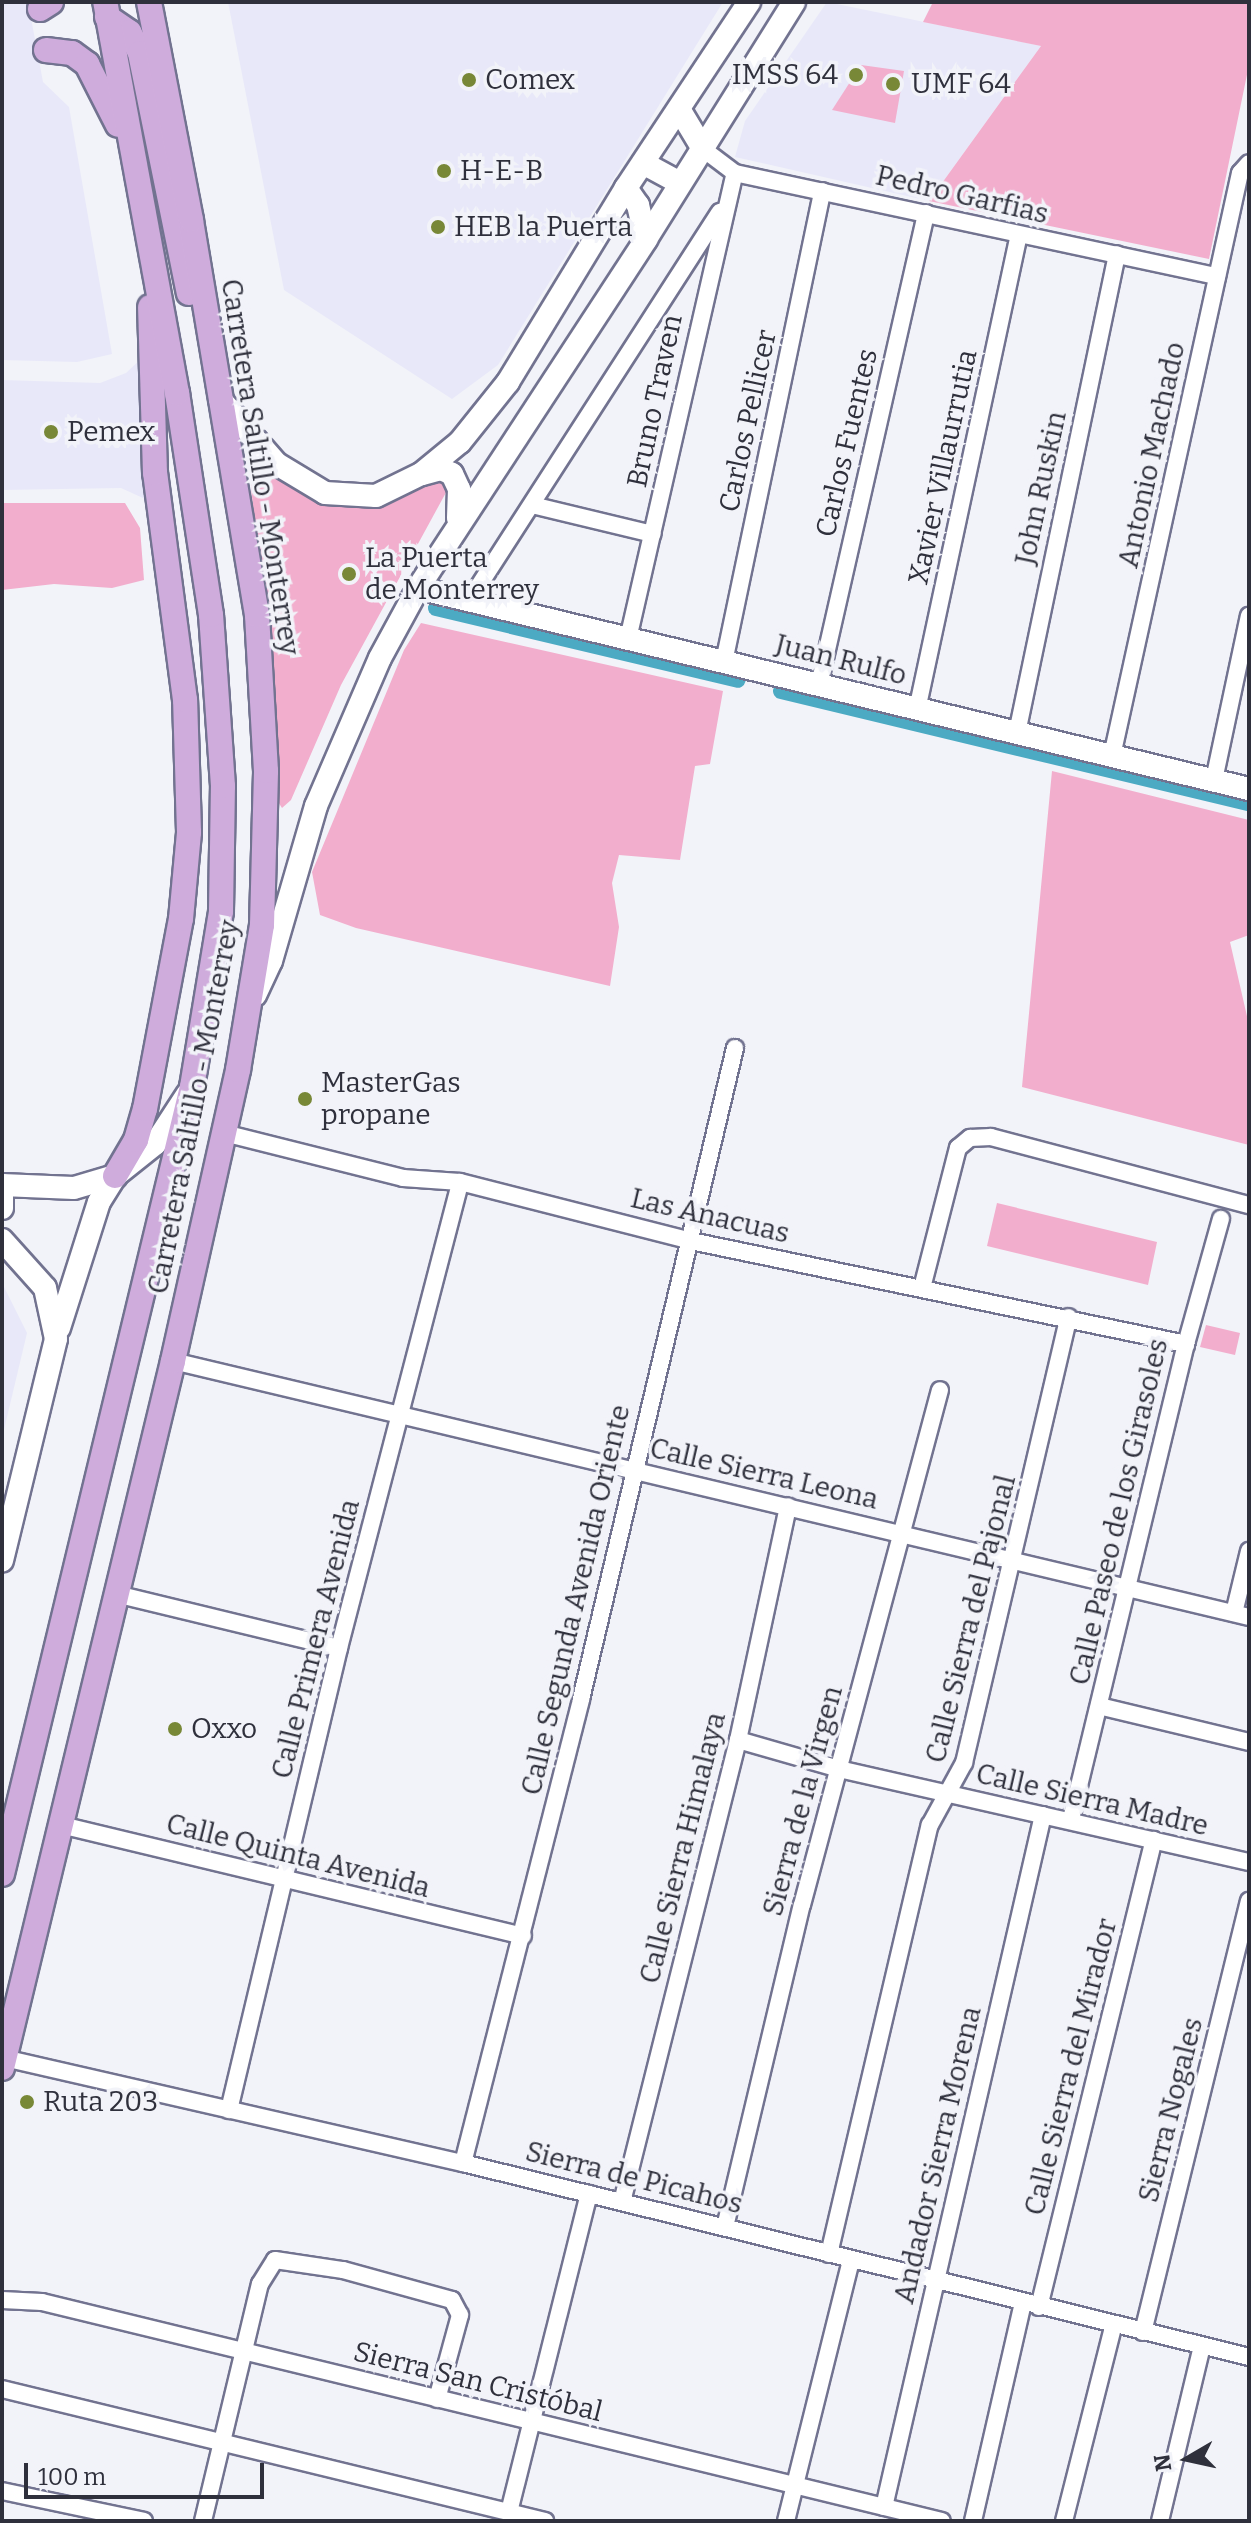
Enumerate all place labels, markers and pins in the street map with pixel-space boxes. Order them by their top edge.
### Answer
place label: IMSS 64 [732,58,838,92]
place label: Comex [485,63,575,97]
marker: IMSS 64 [845,64,867,86]
place label: UMF 64 [911,67,1011,101]
marker: Comex [460,71,478,89]
marker: UMF 64 [882,73,904,95]
place label: H-E-B [460,154,543,188]
marker: H-E-B [435,162,453,180]
place label: HEB la Puerta [454,210,632,244]
marker: HEB la Puerta [429,218,447,236]
place label: Pemex [67,415,155,449]
marker: Pemex [42,423,60,441]
place label: La Puerta de Monterrey [365,541,539,607]
marker: La Puerta de Monterrey [340,565,358,583]
place label: MasterGas propane [321,1066,461,1132]
marker: MasterGas propane [296,1090,314,1108]
place label: Oxxo [191,1712,257,1746]
marker: Oxxo [166,1720,184,1738]
place label: Ruta 203 [43,2085,158,2119]
marker: Ruta 203 [18,2093,36,2111]

